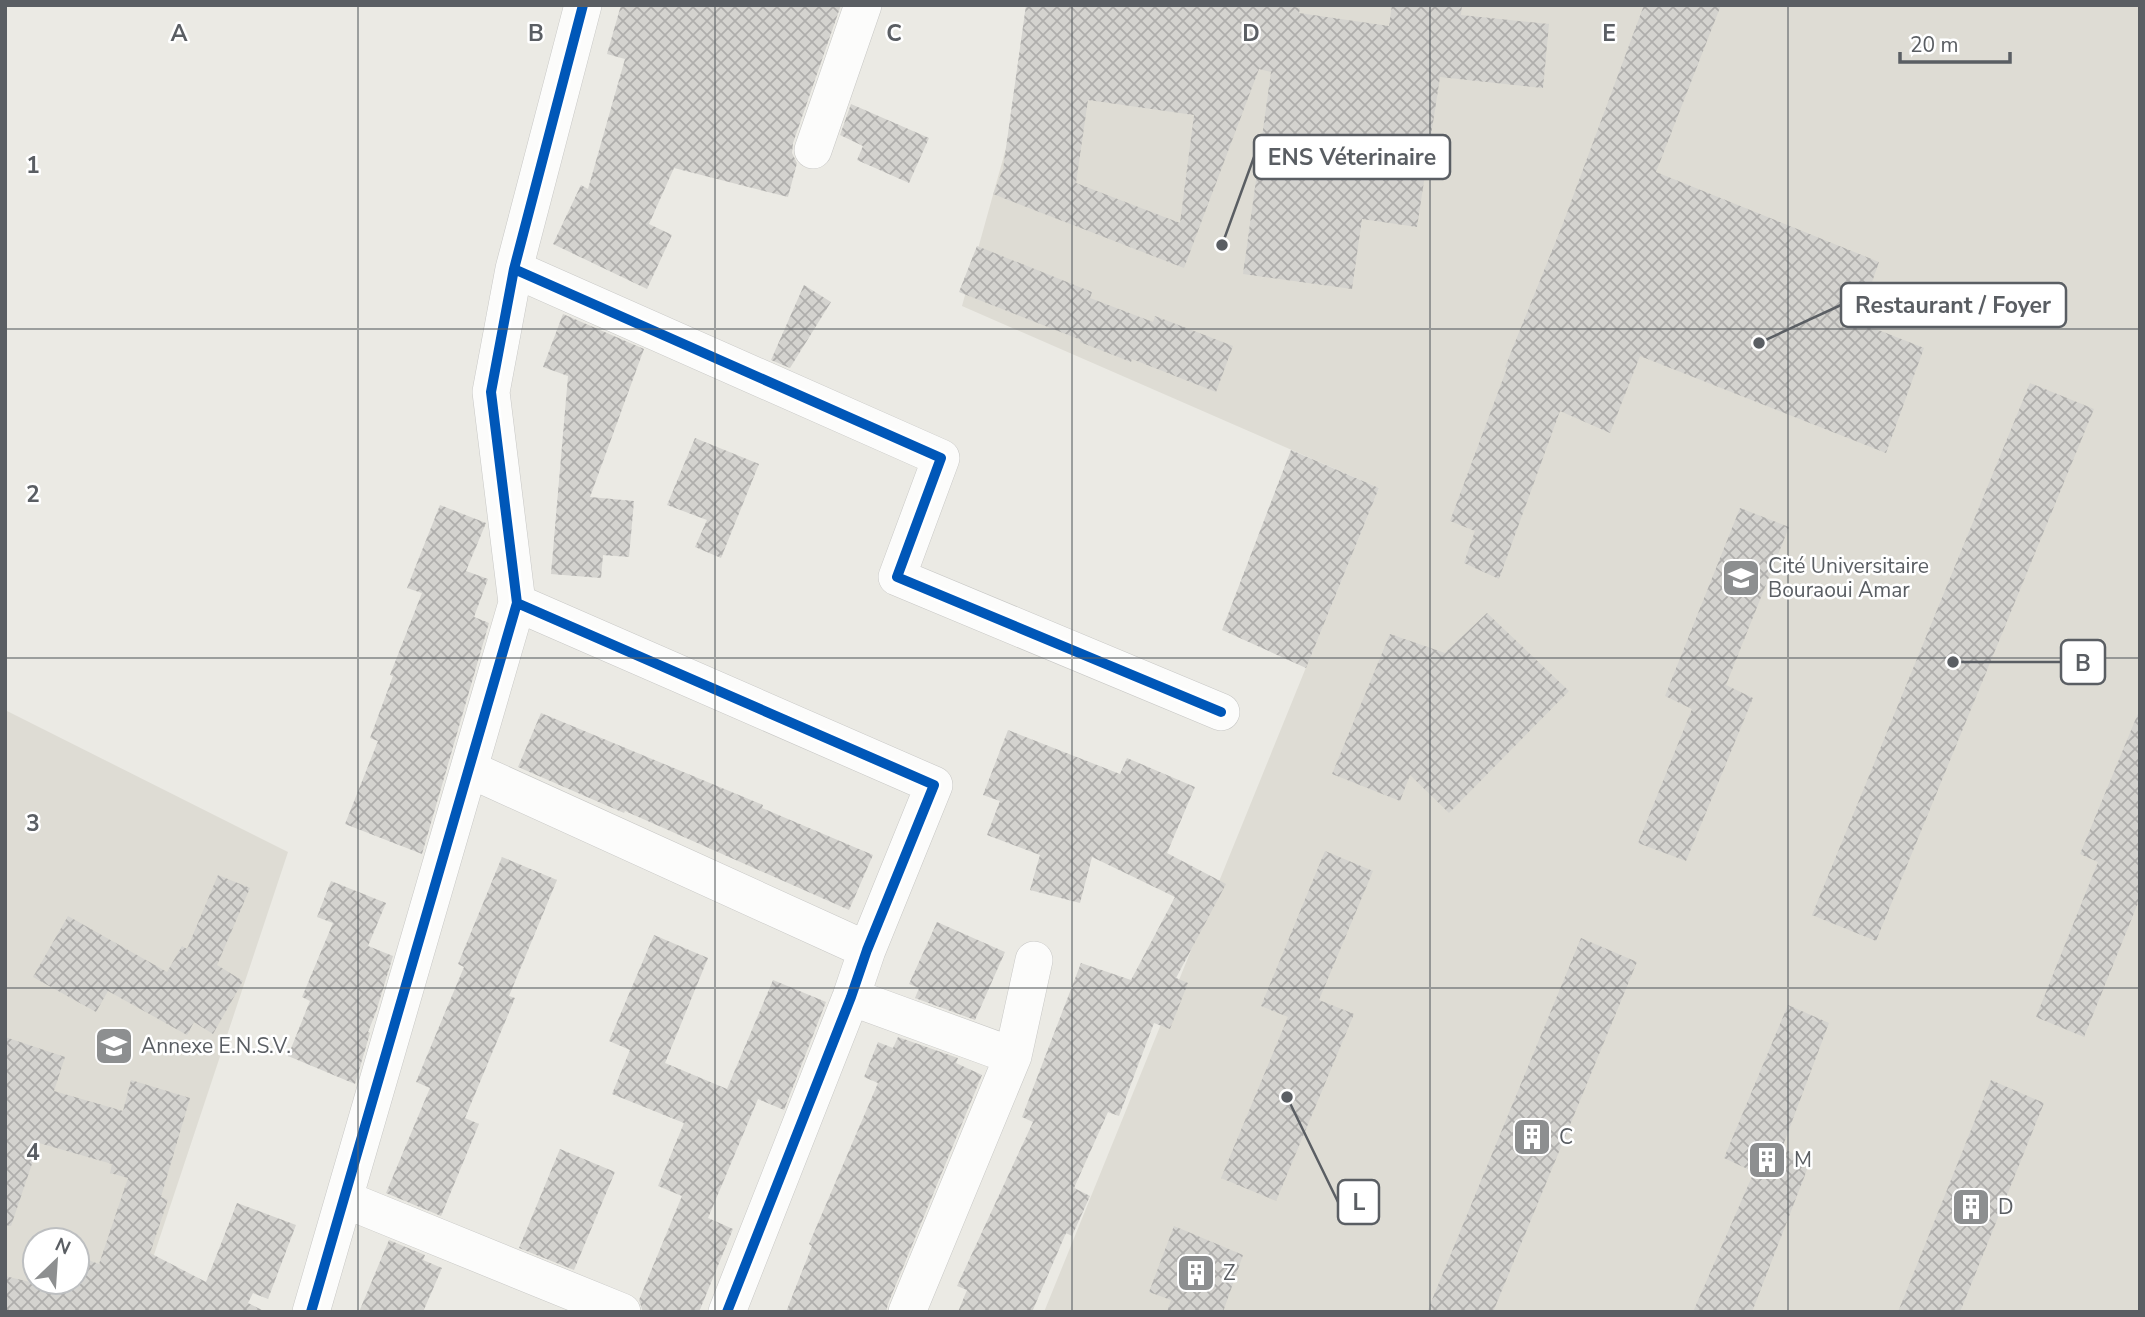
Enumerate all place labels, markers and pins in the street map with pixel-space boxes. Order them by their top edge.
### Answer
callout: ENS Véterinaire [1254,135,1450,179]
callout: Restaurant / Foyer [1841,283,2066,327]
place label: Cité Universitaire Bouraoui Amar [1768,552,1929,604]
school or university icon: Cité Universitaire Bouraoui Amar [1720,557,1762,599]
callout: B [2061,640,2105,684]
school or university icon: Annexe E.N.S.V. [93,1025,135,1067]
place label: Annexe E.N.S.V. [141,1032,291,1060]
building icon: C [1511,1116,1553,1158]
place label: C [1559,1123,1573,1151]
building icon: M [1746,1139,1788,1181]
place label: M [1794,1146,1812,1174]
callout: L [1338,1180,1379,1224]
building icon: D [1950,1186,1992,1228]
place label: D [1998,1193,2014,1221]
building icon: Z [1175,1252,1217,1294]
place label: Z [1223,1259,1235,1287]

